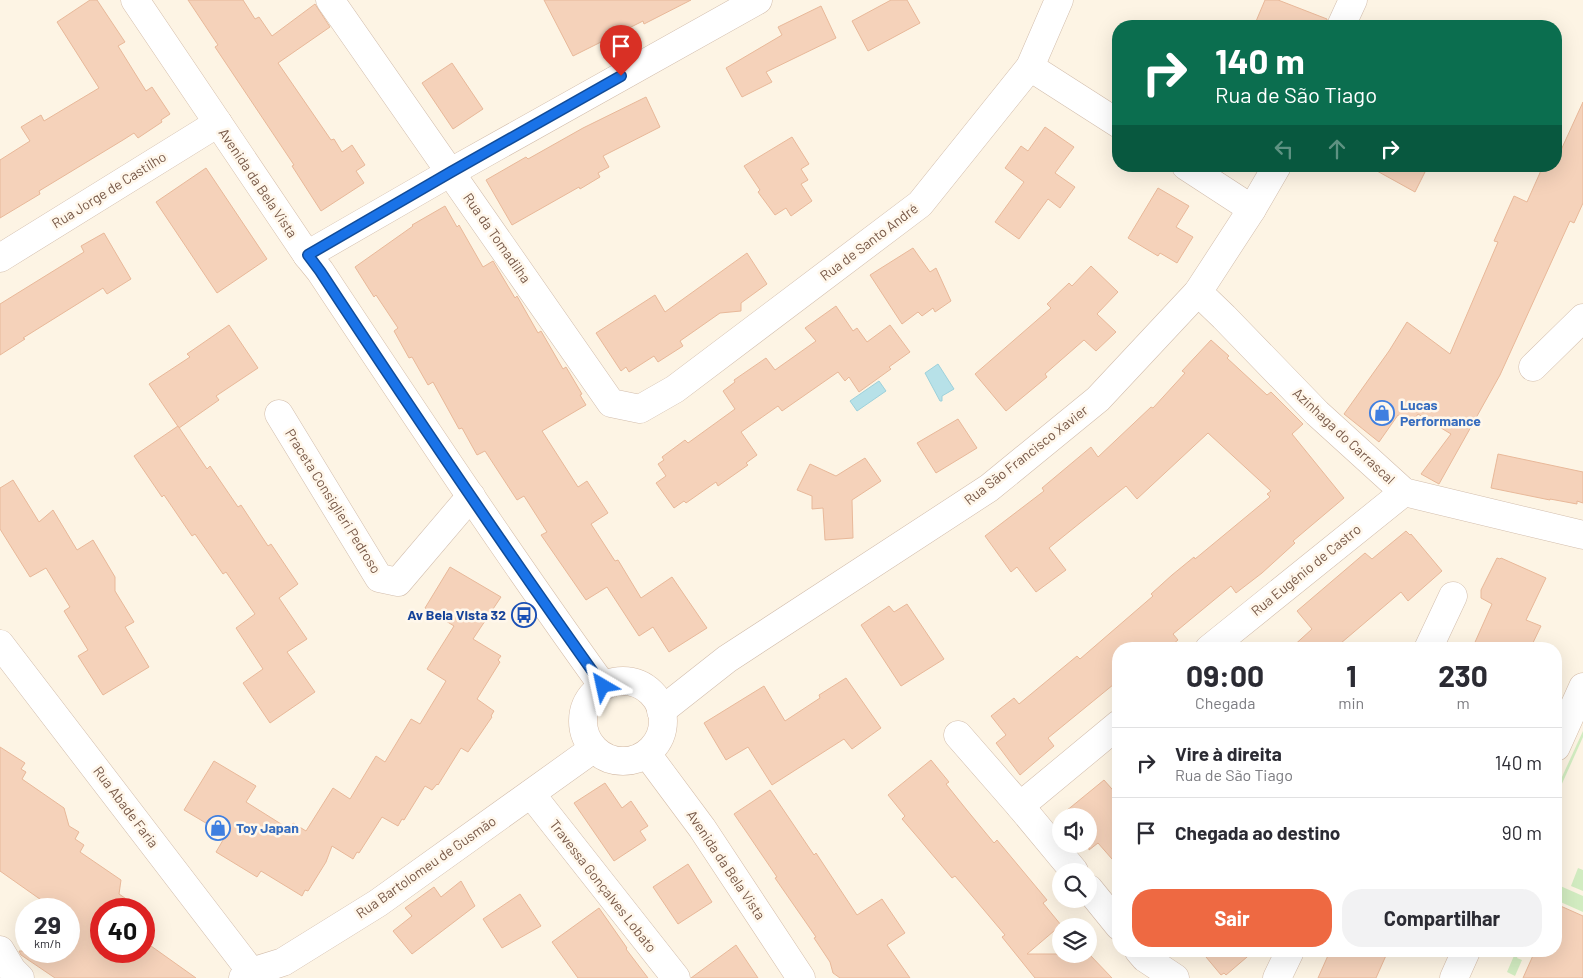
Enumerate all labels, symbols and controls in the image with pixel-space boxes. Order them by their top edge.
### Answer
pin [600,25,642,76]
icon: arrive [607,32,635,60]
text: 140 m [1215,39,1305,81]
icon: right [1132,40,1197,105]
text: Rua de São Tiago [1215,81,1377,107]
street label: Avenida da Bela Vista [215,125,301,241]
icon: left [1270,135,1298,163]
icon: ahead [1323,135,1351,163]
icon: right [1376,135,1404,163]
street label: Rua Jorge de Castilho [48,148,169,232]
street label: Rua da Tomadilha [460,189,535,286]
street label: Rua de Santo André [816,199,921,284]
street label: Azinhaga do Carrascal [1290,384,1399,487]
place label: Lucas Performance [1400,396,1481,429]
shop icon: Lucas Performance [1369,400,1395,426]
street label: Rua São Francisco Xavier [960,401,1091,508]
street label: Praceta Consiglieri Pedroso [282,425,385,576]
street label: Rua Eugénio de Castro [1247,520,1364,619]
bus stop icon: Av Bela Vista 32 [511,602,537,628]
place label: Av Bela Vista 32 [407,606,506,623]
text: 09:00 [1186,657,1264,693]
text: 1 [1346,657,1357,693]
text: 230 [1438,657,1488,693]
position arrow [576,659,628,711]
text: Chegada [1195,693,1255,712]
text: min [1338,693,1364,712]
text: m [1456,693,1470,712]
text: Vire à direita [1175,742,1282,765]
icon: right [1132,749,1160,777]
text: 140 m [1495,751,1542,774]
street label: Rua Abade Faria [90,763,163,851]
text: Rua de São Tiago [1175,765,1293,784]
street label: Avenida da Bela Vista [683,807,769,923]
map controls [1052,808,1097,963]
button: sound [1052,808,1097,853]
street label: Rua Bartolomeu de Gusmão [353,812,499,921]
shop icon: Toy Japan [205,815,231,841]
street label: Travessa Gonçalves Lobato [546,816,660,955]
place label: Toy Japan [236,819,299,836]
icon: arrive [1132,819,1160,847]
text: Chegada ao destino [1175,821,1340,844]
text: 90 m [1502,821,1542,844]
button: search [1052,863,1097,908]
button: Sair [1132,889,1332,947]
button: Compartilhar [1342,889,1542,947]
speed limit sign: 40 [90,898,155,963]
text: 29 [34,909,61,939]
button: layers [1052,918,1097,963]
text: km/h [34,936,61,950]

